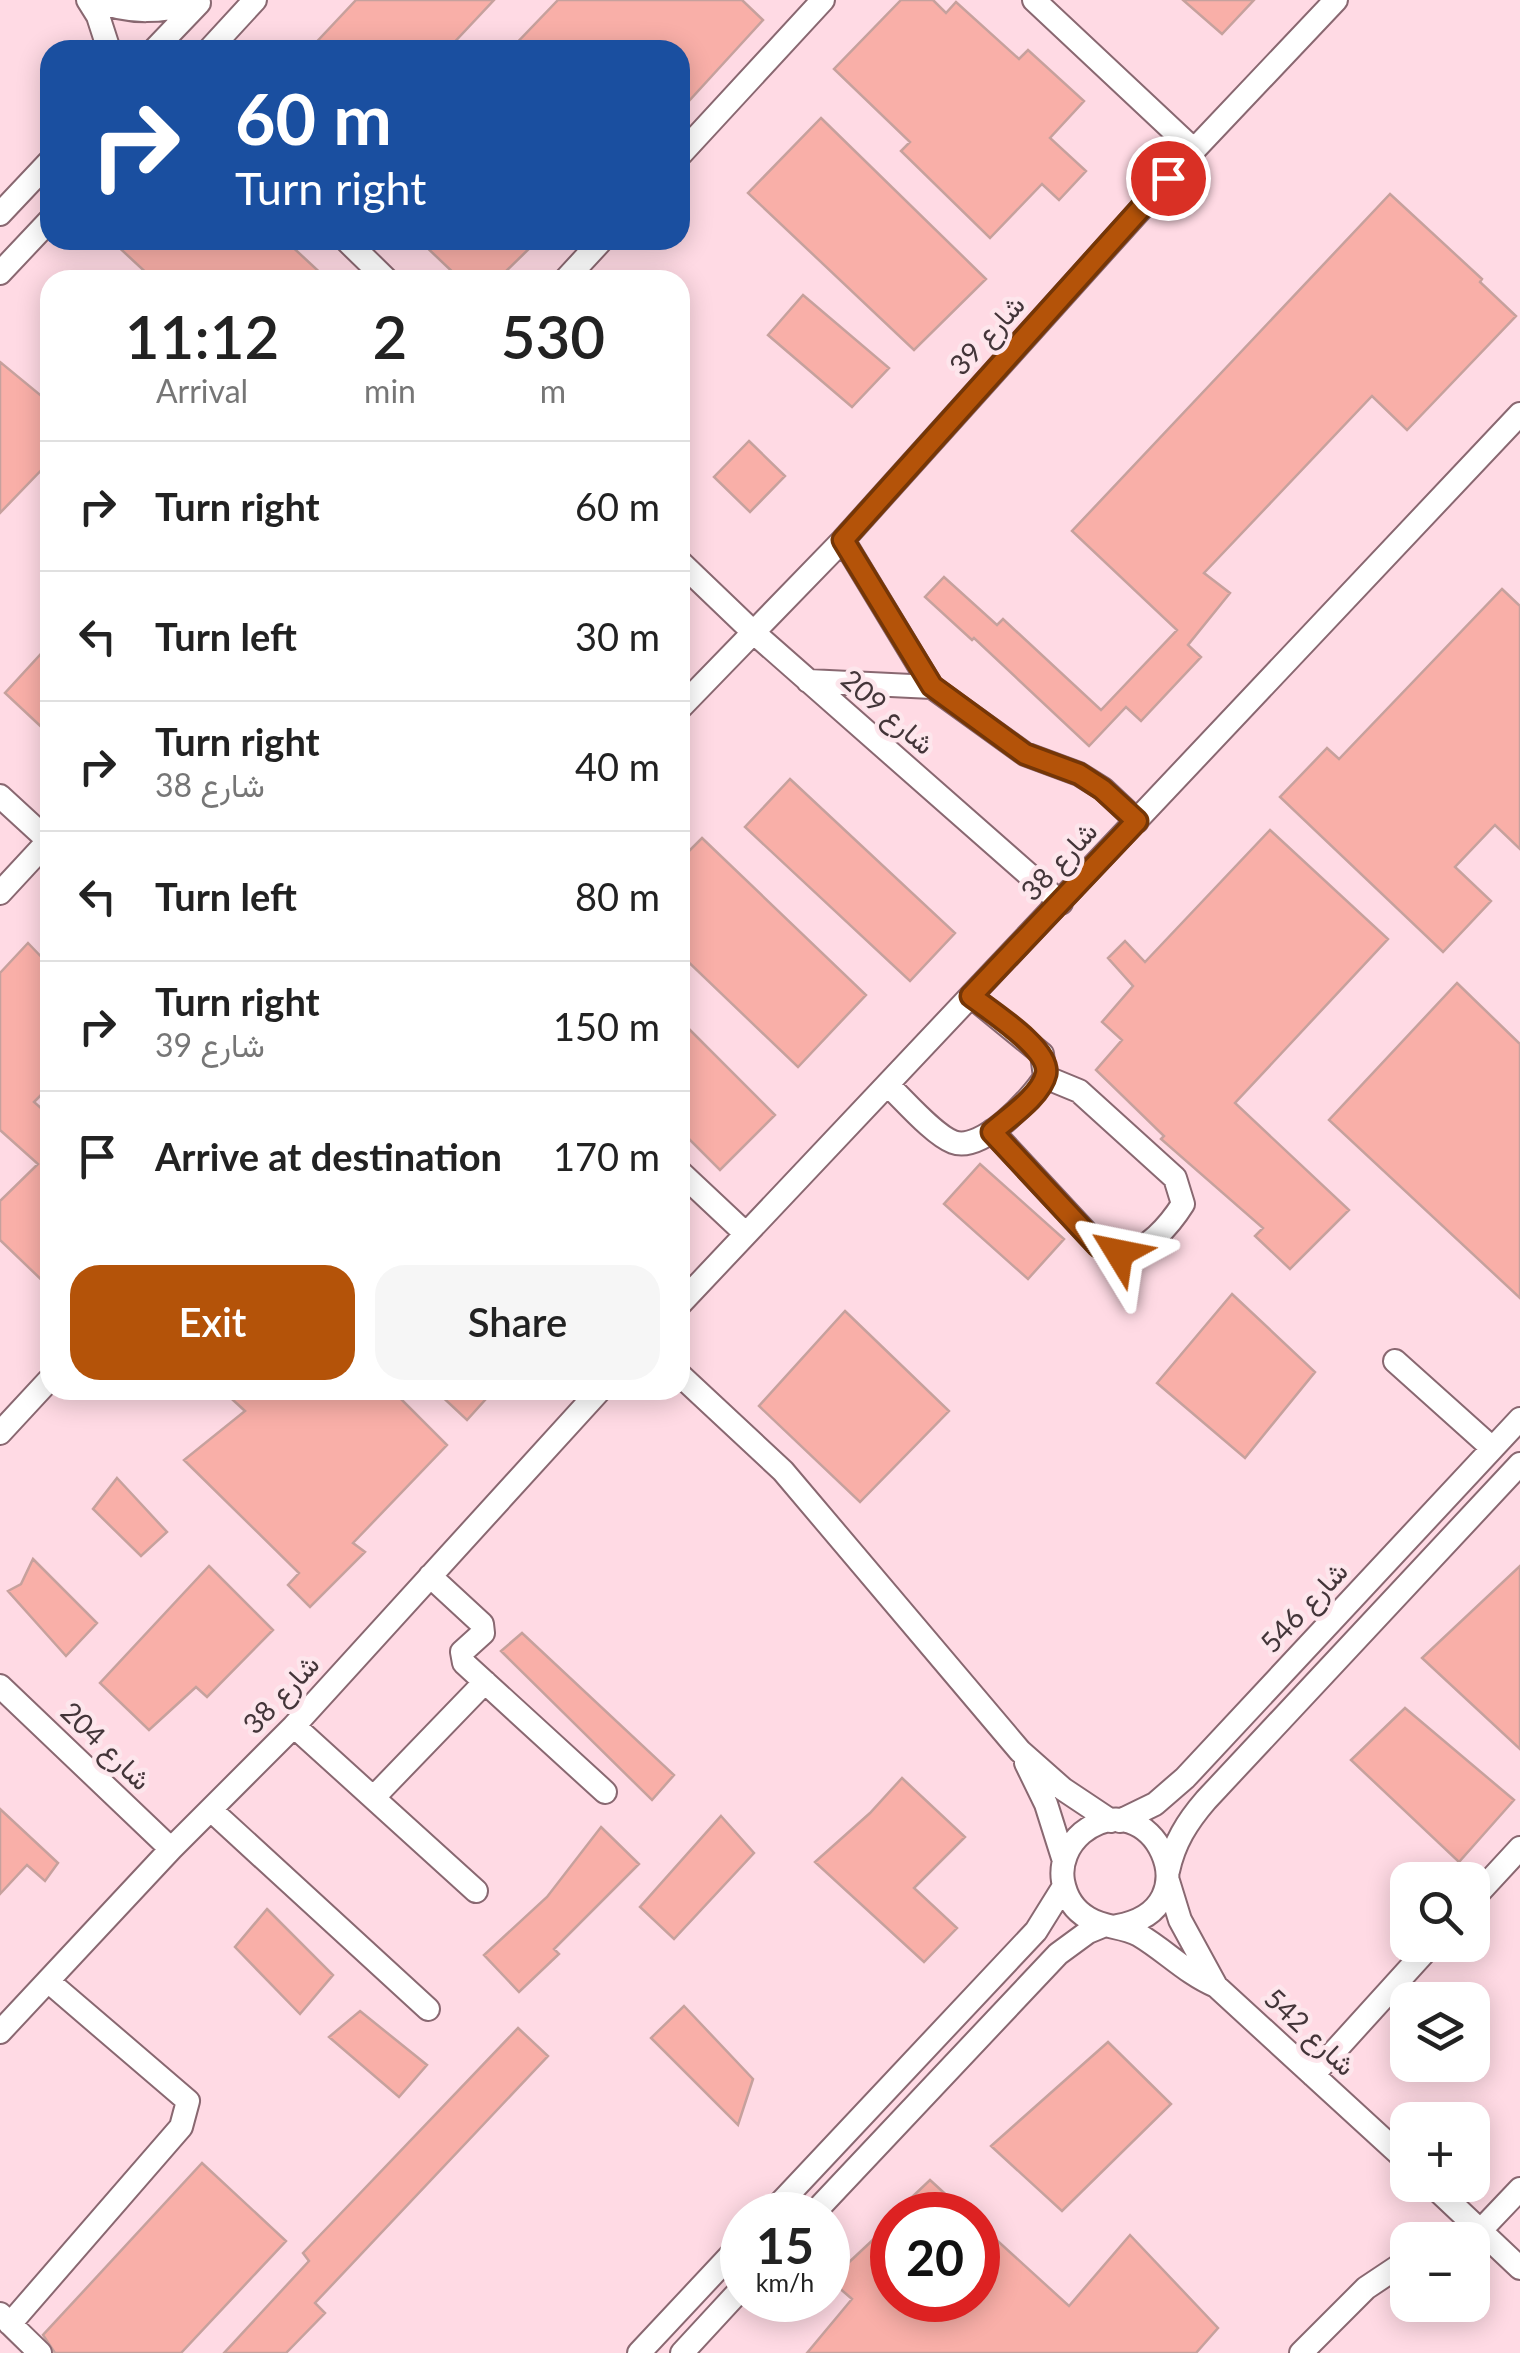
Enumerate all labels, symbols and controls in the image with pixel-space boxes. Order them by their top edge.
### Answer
text: 60 m [235,76,392,160]
icon: right [70,80,200,210]
pin [1126,136,1211,221]
icon: arrive [1141,151,1196,206]
text: Turn right [235,161,426,215]
street label: شارع 39 [942,287,1033,383]
text: 11:12 [125,300,279,372]
text: 2 [373,300,407,372]
text: 530 [501,300,605,372]
text: Arrival [156,371,248,410]
text: min [364,371,416,410]
text: m [540,371,566,410]
icon: right [70,479,125,534]
text: Turn right [155,483,320,529]
text: 60 m [575,483,660,529]
icon: left [70,609,125,664]
text: Turn left [155,613,297,659]
text: 30 m [575,613,660,659]
street label: شارع 209 [833,662,942,763]
text: Turn right [155,718,320,764]
icon: right [70,739,125,794]
text: 40 m [575,743,660,789]
text: شارع 38 [155,765,265,804]
street label: شارع 38 [1013,814,1106,909]
icon: left [70,869,125,924]
text: Turn left [155,873,297,919]
text: 80 m [575,873,660,919]
text: Turn right [155,978,320,1024]
icon: right [70,999,125,1054]
text: 150 m [553,1003,660,1049]
text: شارع 39 [155,1025,265,1064]
icon: arrive [70,1129,125,1184]
text: Arrive at destination [155,1133,502,1179]
text: 170 m [553,1133,660,1179]
position arrow [1067,1201,1171,1305]
button: Exit [70,1265,355,1380]
button: Share [375,1265,660,1380]
street label: شارع 546 [1253,1554,1356,1661]
street label: شارع 38 [235,1647,328,1742]
street label: شارع 204 [52,1694,159,1799]
map controls [1390,1862,1490,2322]
button: search [1390,1862,1490,1962]
street label: شارع 542 [1256,1981,1363,2084]
button: layers [1390,1982,1490,2082]
button: + [1390,2102,1490,2202]
speed limit sign: 20 [870,2192,1000,2322]
text: 15 [756,2215,814,2275]
button: − [1390,2222,1490,2322]
text: km/h [756,2267,814,2297]

